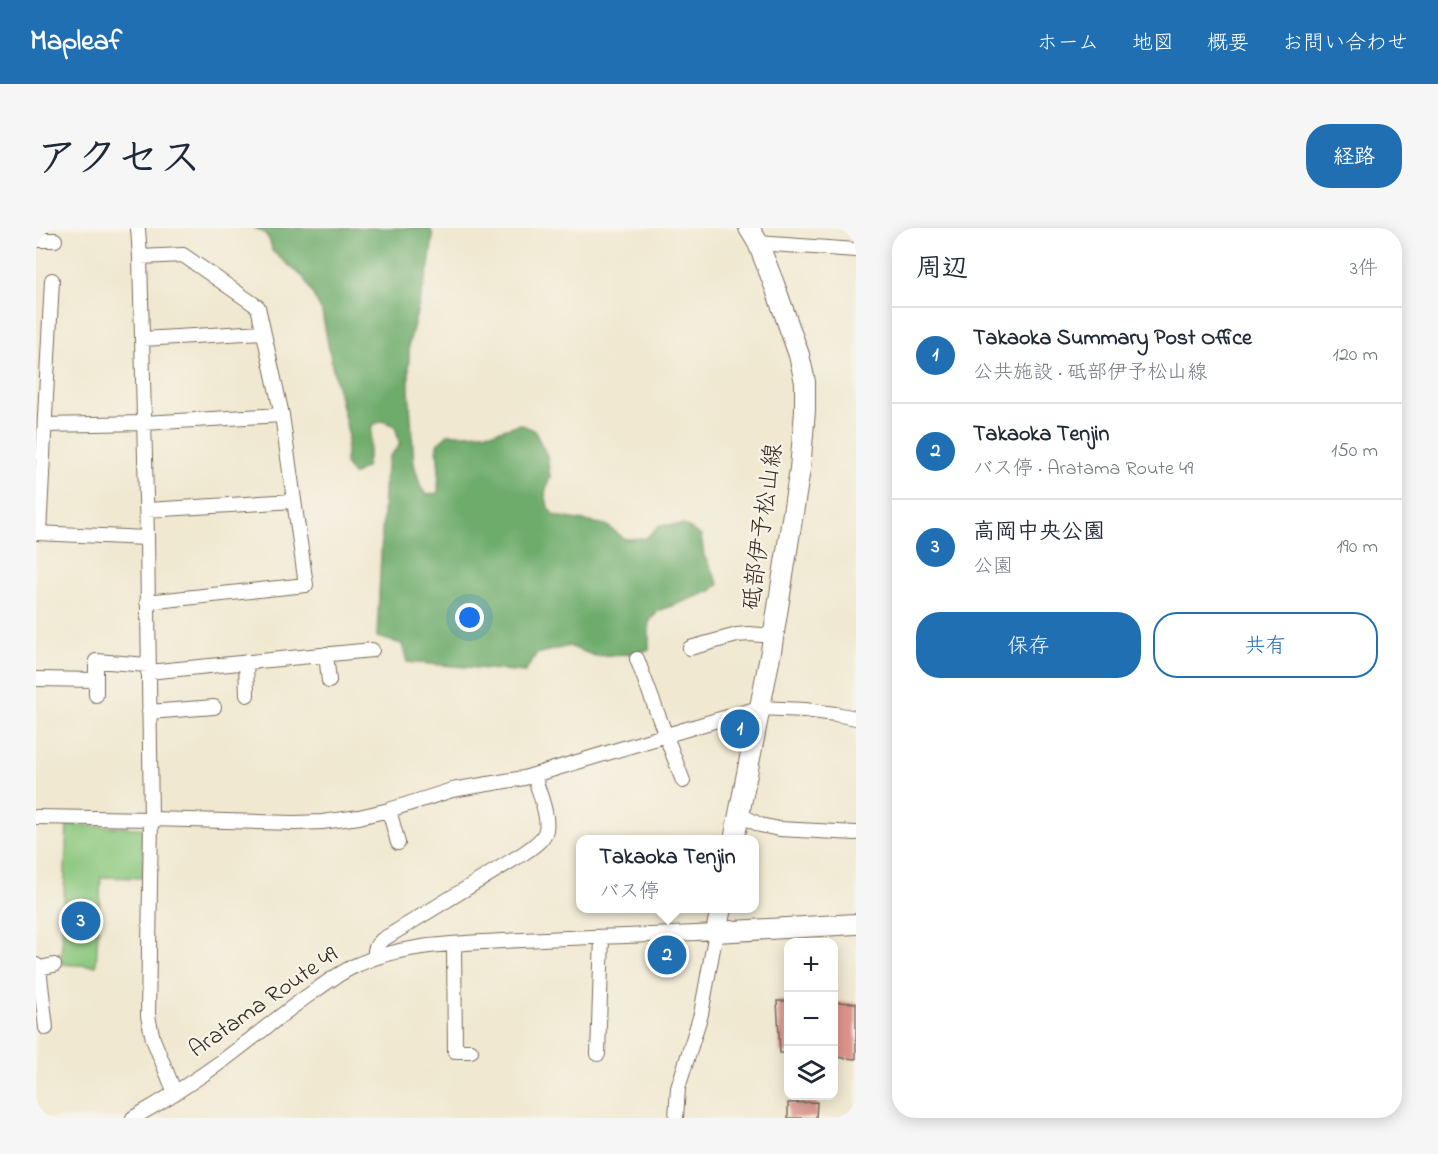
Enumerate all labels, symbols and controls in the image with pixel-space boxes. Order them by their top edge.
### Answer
text: Mapleaf [30,22,122,63]
text: ホーム [1037,29,1099,59]
text: 地図 [1132,29,1174,59]
text: 概要 [1207,29,1249,59]
text: お問い合わせ [1282,29,1408,59]
button: 経路 [1306,124,1402,188]
text: アクセス [36,130,201,191]
text: 周辺 [916,251,968,289]
text: 3件 [1350,255,1378,284]
text: Takaoka Summary Post Office [973,323,1252,355]
text: 1 [932,341,939,370]
text: 120 m [1333,341,1378,370]
text: 公共施設 · 砥部伊予松山線 [973,359,1207,388]
text: Takaoka Tenjin [973,419,1109,451]
text: 2 [931,437,940,466]
text: 150 m [1331,437,1378,466]
street label: 砥部伊予松山線 [735,441,793,613]
text: バス停 · Aratama Route 49 [973,455,1193,484]
text: 高岡中央公園 [973,517,1105,549]
text: 3 [931,533,940,562]
text: 190 m [1336,533,1378,562]
text: 公園 [973,553,1013,582]
your location [455,603,484,632]
button: 保存 [916,612,1141,678]
button: 共有 [1153,612,1378,678]
pin: 1 [720,706,760,752]
popup [576,835,759,913]
text: Takaoka Tenjin [599,842,736,874]
text: バス停 [599,878,659,907]
pin: 3 [62,898,100,944]
pin: 2 [648,932,686,978]
street label: Aratama Route 49 [182,938,346,1068]
map controls [784,938,838,1100]
button: + [784,938,838,992]
button: − [784,992,838,1046]
button: layers [784,1046,838,1100]

